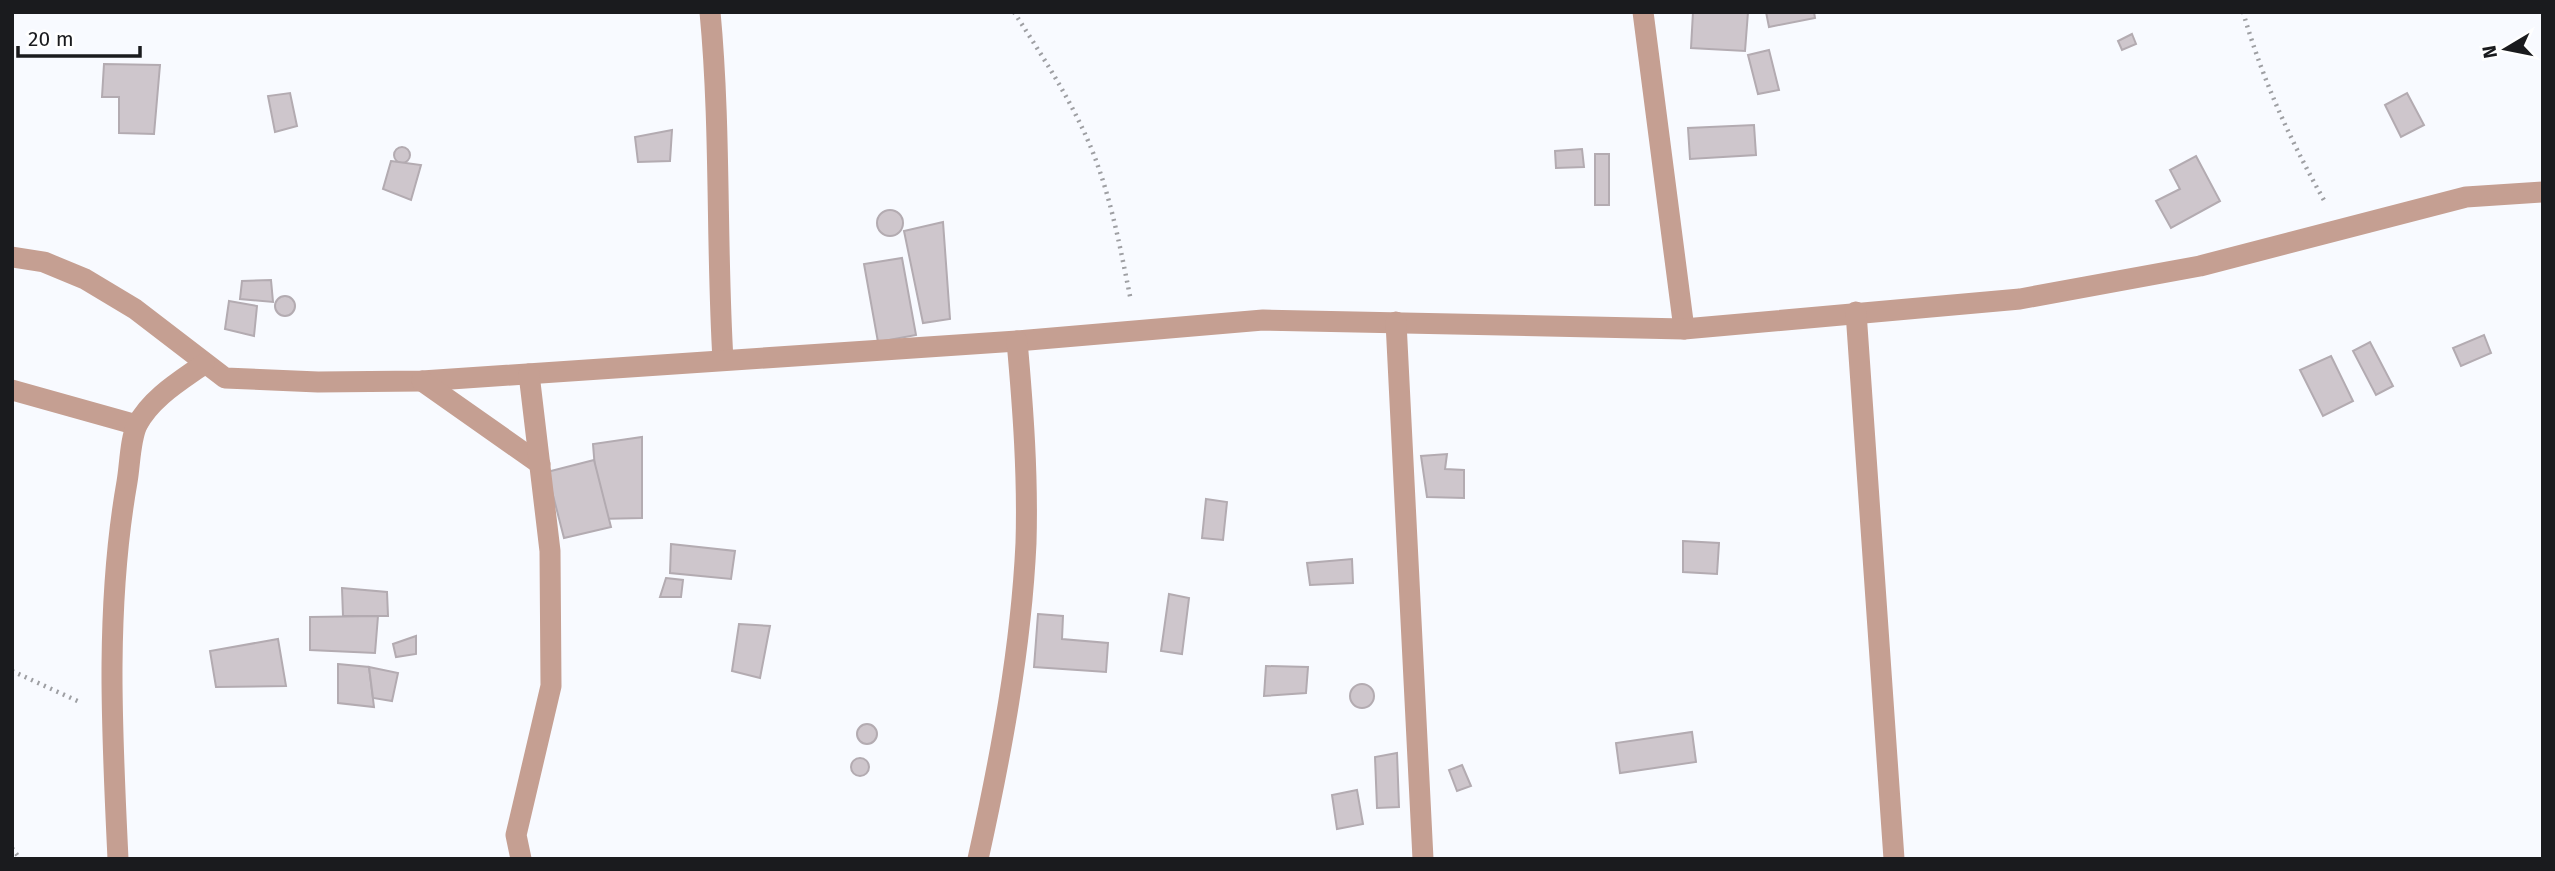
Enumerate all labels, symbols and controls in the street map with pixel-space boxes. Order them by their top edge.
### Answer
scale bar [18,14,140,58]
north arrow [2471,14,2541,84]
text: 20 m [28,26,74,52]
text: N [2477,44,2502,60]

